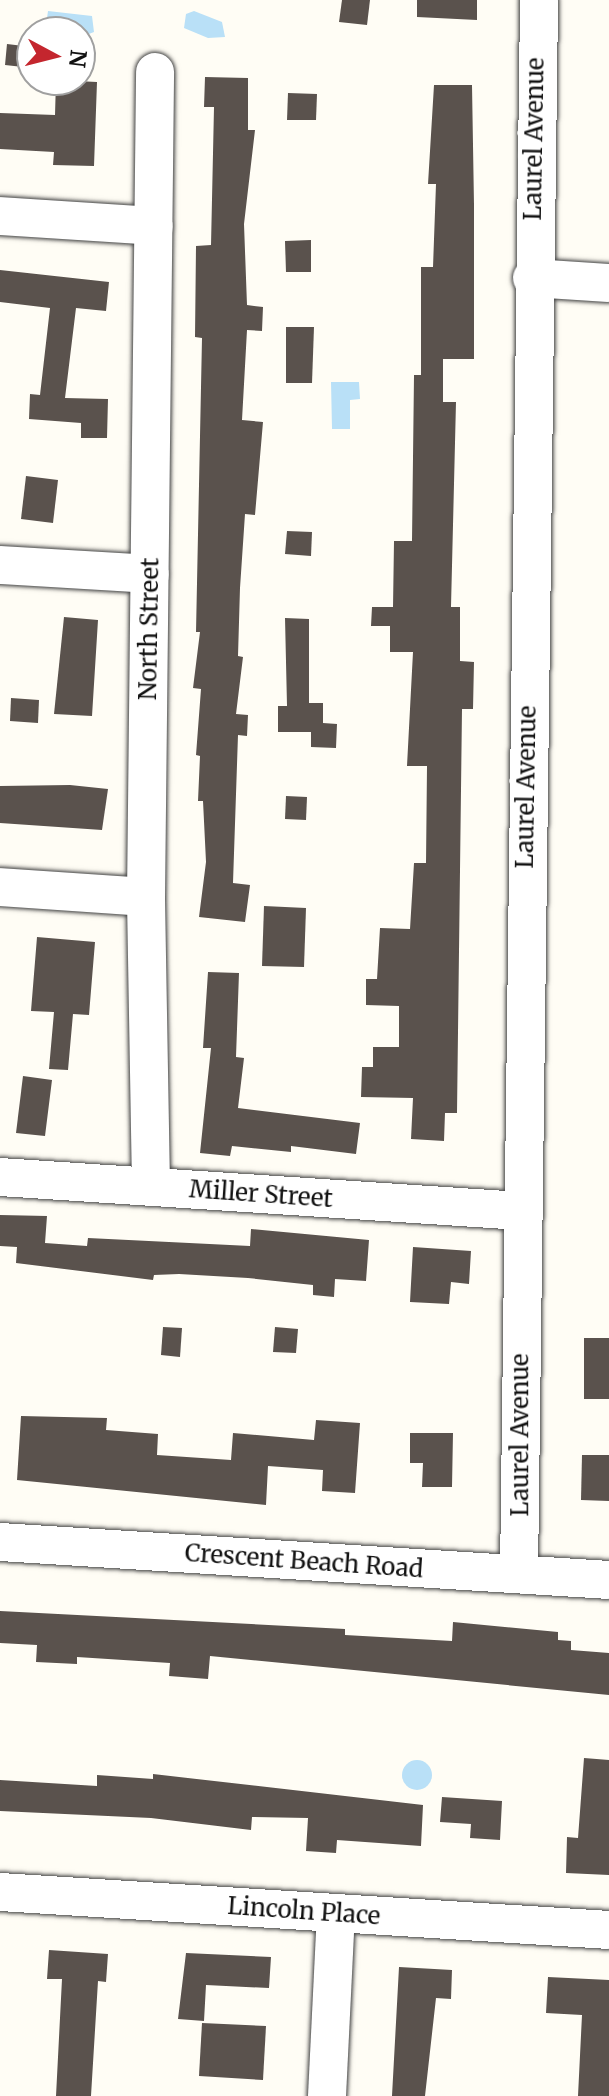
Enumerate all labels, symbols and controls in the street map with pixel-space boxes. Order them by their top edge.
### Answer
north arrow [16,16,96,96]
text: N [63,48,93,69]
street label: Laurel Avenue [518,57,550,221]
street label: North Street [133,558,165,700]
street label: Laurel Avenue [510,705,542,869]
street label: Miller Street [188,1175,334,1213]
street label: Laurel Avenue [506,1353,534,1517]
street label: Crescent Beach Road [184,1538,424,1584]
street label: Lincoln Place [227,1891,381,1931]

